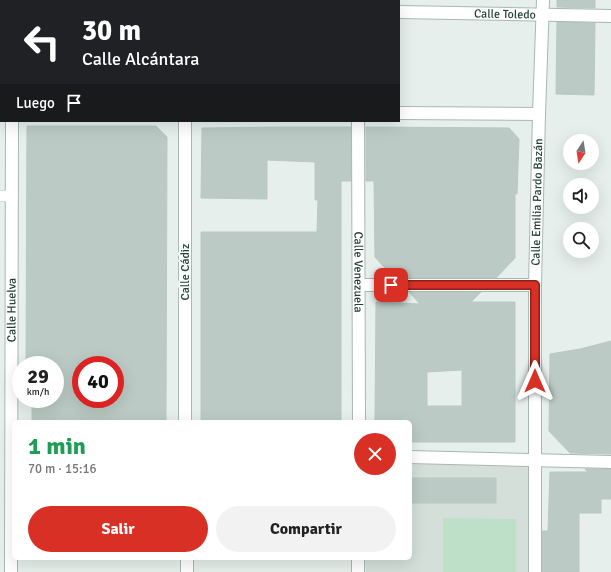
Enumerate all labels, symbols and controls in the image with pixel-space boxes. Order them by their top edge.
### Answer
street label: Calle Toledo [474,6,536,23]
text: 30 m [82,14,141,48]
icon: left [16,16,68,68]
text: Calle Alcántara [82,48,199,70]
icon: arrive [63,92,85,114]
text: Luego [16,94,55,112]
north arrow [563,134,599,170]
map controls [563,134,599,258]
street label: Calle Emilia Pardo Bazán [528,138,546,266]
button: sound [563,178,599,214]
button: search [563,222,599,258]
street label: Calle Venezuela [350,231,366,313]
street label: Calle Cádiz [178,244,193,300]
pin [374,268,408,302]
icon: arrive [380,274,402,296]
street label: Calle Huelva [5,278,20,342]
speed limit sign: 40 [72,356,124,408]
position arrow [514,360,556,402]
text: 29 [27,364,49,389]
text: km/h [27,386,49,398]
text: 1 min [28,431,86,461]
button: close [354,433,396,475]
text: 70 m · 15:16 [28,461,97,477]
button: Salir [28,506,208,552]
button: Compartir [216,506,396,552]

